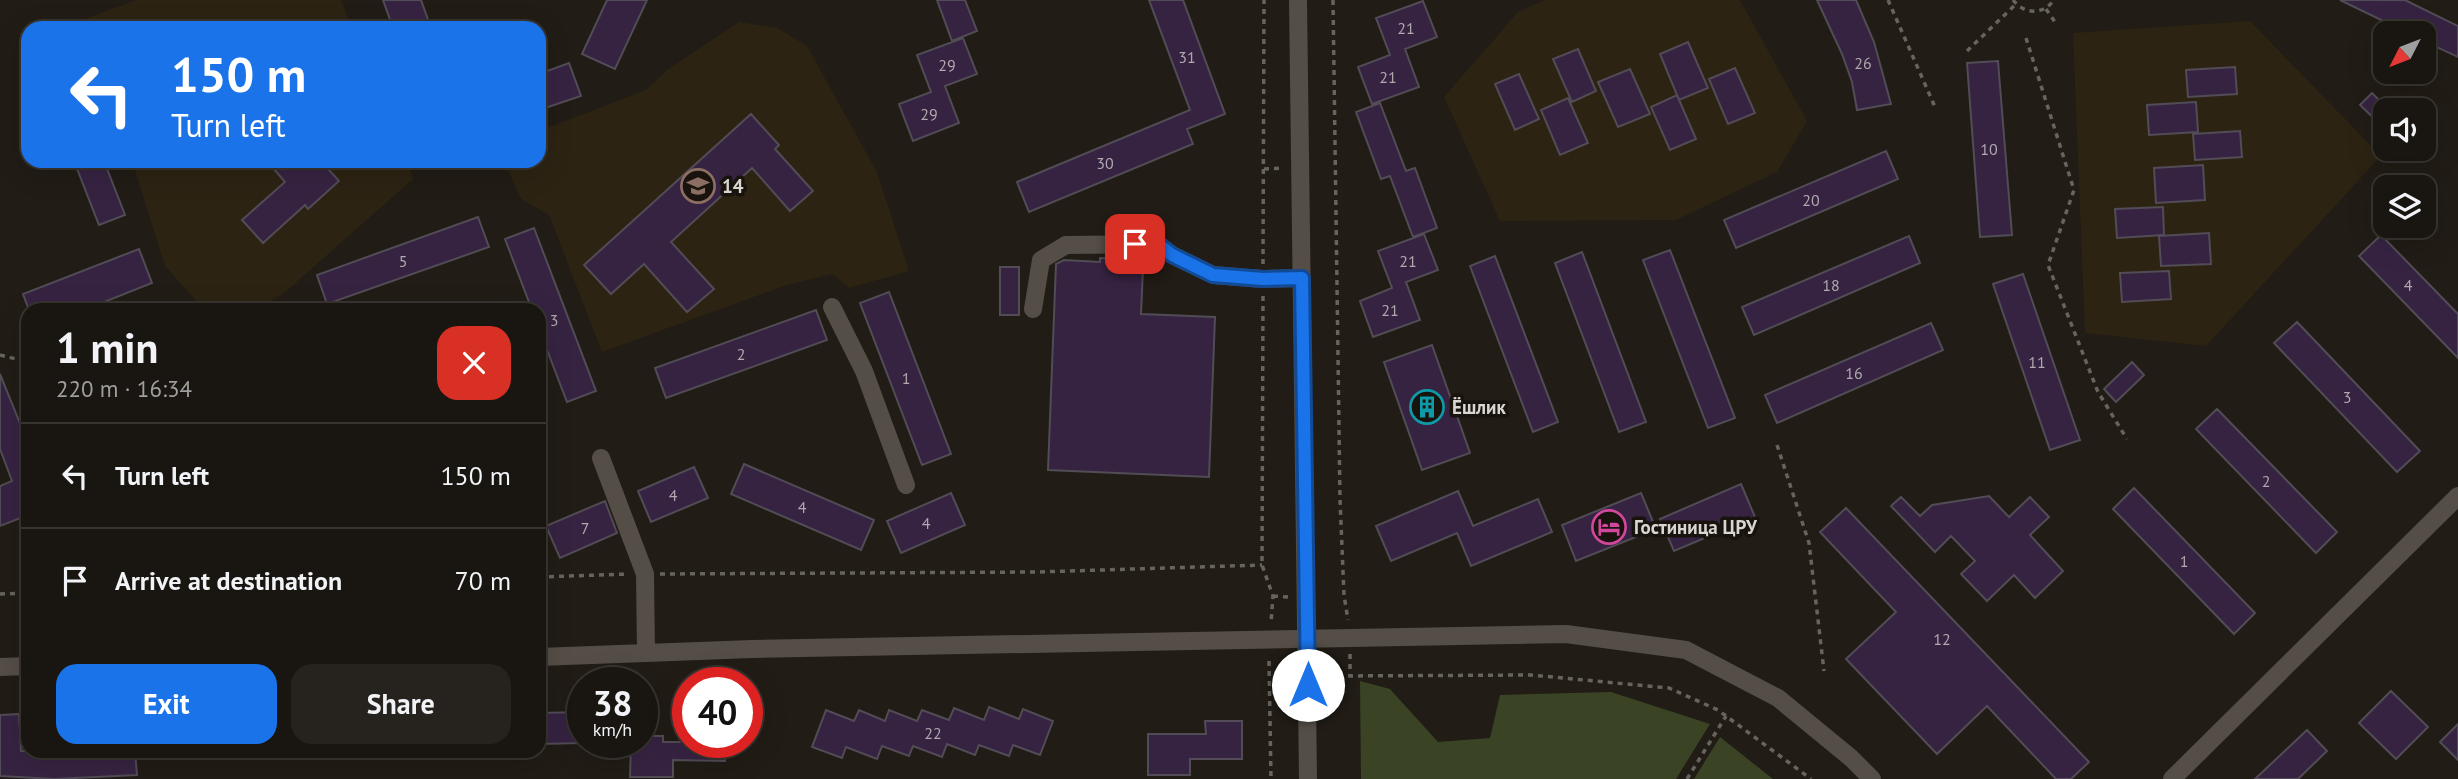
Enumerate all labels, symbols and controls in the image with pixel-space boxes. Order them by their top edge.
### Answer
house number: 21 [1397,18,1415,38]
north arrow [2373,21,2436,84]
map controls [2373,21,2436,238]
text: 150 m [171,42,306,106]
house number: 31 [1178,47,1196,67]
icon: left [56,49,147,140]
house number: 26 [1854,53,1872,73]
house number: 29 [938,55,956,75]
house number: 21 [1379,67,1397,87]
button: sound [2373,98,2436,161]
text: Turn left [171,104,286,146]
house number: 29 [920,104,938,124]
house number: 10 [1980,139,1998,159]
house number: 30 [1096,153,1114,173]
school or university icon: 14 [679,167,717,205]
place label: 14 [722,174,744,198]
button: layers [2373,175,2436,238]
house number: 20 [1802,190,1820,210]
pin [1105,214,1165,274]
icon: arrive [1116,225,1154,263]
house number: 5 [399,251,407,271]
house number: 21 [1399,251,1417,271]
house number: 18 [1822,275,1840,295]
house number: 4 [2404,275,2413,295]
house number: 21 [1381,300,1399,320]
house number: 3 [550,310,558,330]
text: 1 min [56,320,158,375]
button: close [437,326,511,400]
house number: 2 [737,344,745,364]
house number: 11 [2028,352,2046,372]
house number: 16 [1845,363,1863,383]
house number: 1 [902,368,910,388]
text: 220 m · 16:34 [56,374,192,403]
house number: 3 [2343,387,2351,407]
building icon: Ёшлик [1408,388,1446,426]
place label: Ёшлик [1452,395,1506,419]
icon: left [56,457,94,495]
text: Turn left [115,459,209,492]
text: 150 m [440,459,511,492]
house number: 2 [2262,471,2270,491]
house number: 4 [669,485,678,505]
house number: 4 [798,497,807,517]
hotel icon: Гостиница ЦРУ [1590,508,1628,546]
house number: 4 [922,513,931,533]
place label: Гостиница ЦРУ [1634,515,1758,539]
house number: 7 [581,518,589,538]
house number: 1 [2180,551,2188,571]
icon: arrive [56,562,94,600]
text: Arrive at destination [115,564,342,597]
text: 70 m [455,564,511,597]
house number: 12 [1933,629,1951,649]
position arrow [1271,648,1345,722]
button: Exit [56,664,277,744]
button: Share [291,664,511,744]
speed limit sign: 40 [672,667,763,758]
text: 38 [593,680,632,726]
text: km/h [593,718,632,741]
house number: 22 [924,723,942,743]

